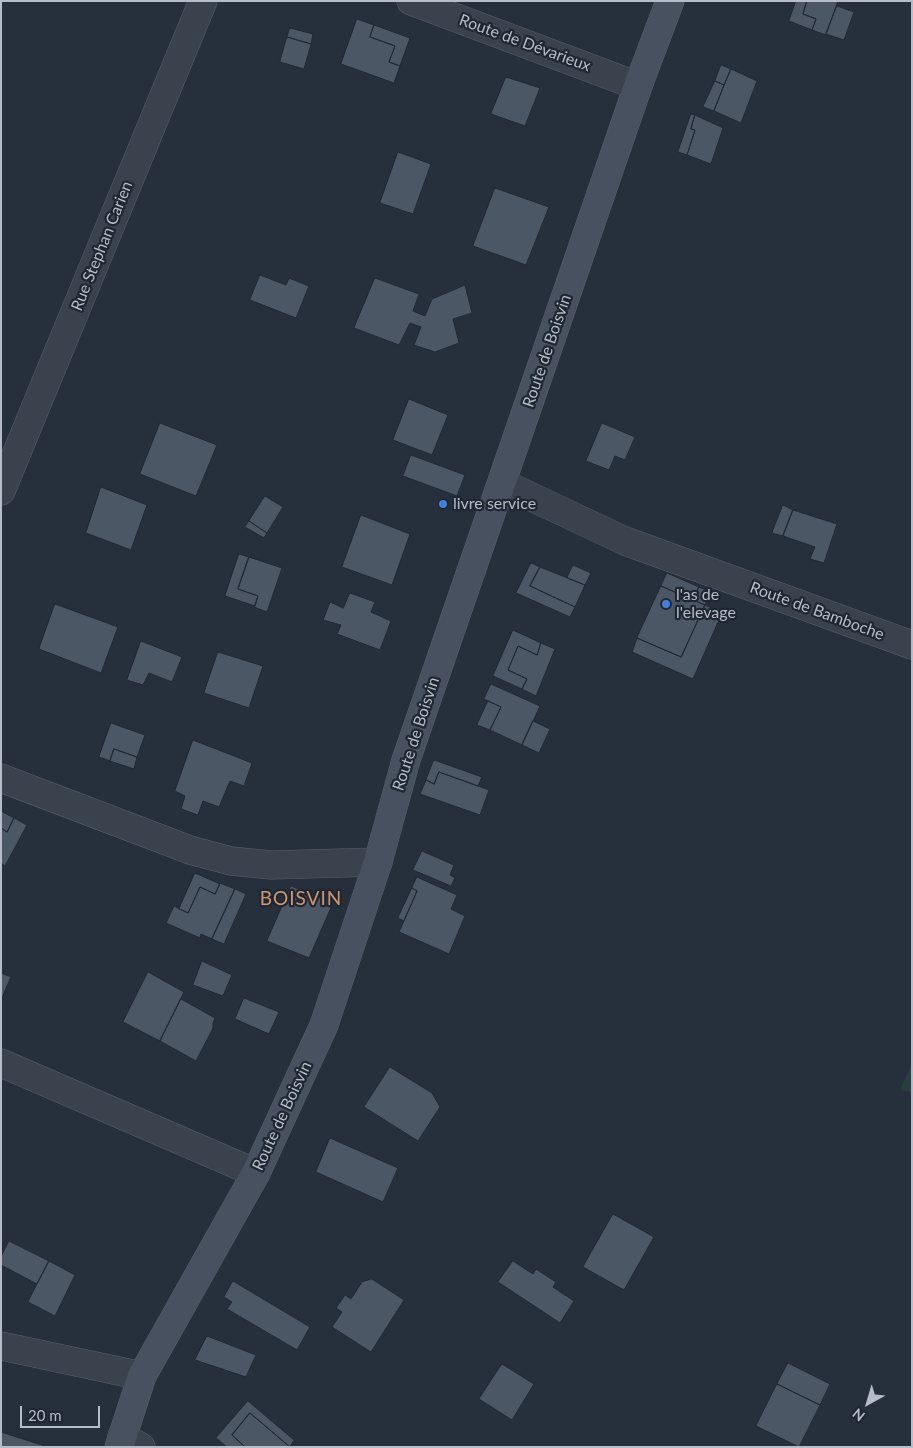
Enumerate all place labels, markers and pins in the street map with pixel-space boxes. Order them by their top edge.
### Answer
place label: livre service [453,494,536,514]
marker: livre service [437,498,449,510]
place label: l'as de l'elevage [676,585,736,623]
marker: l'as de l'elevage [660,598,672,610]

